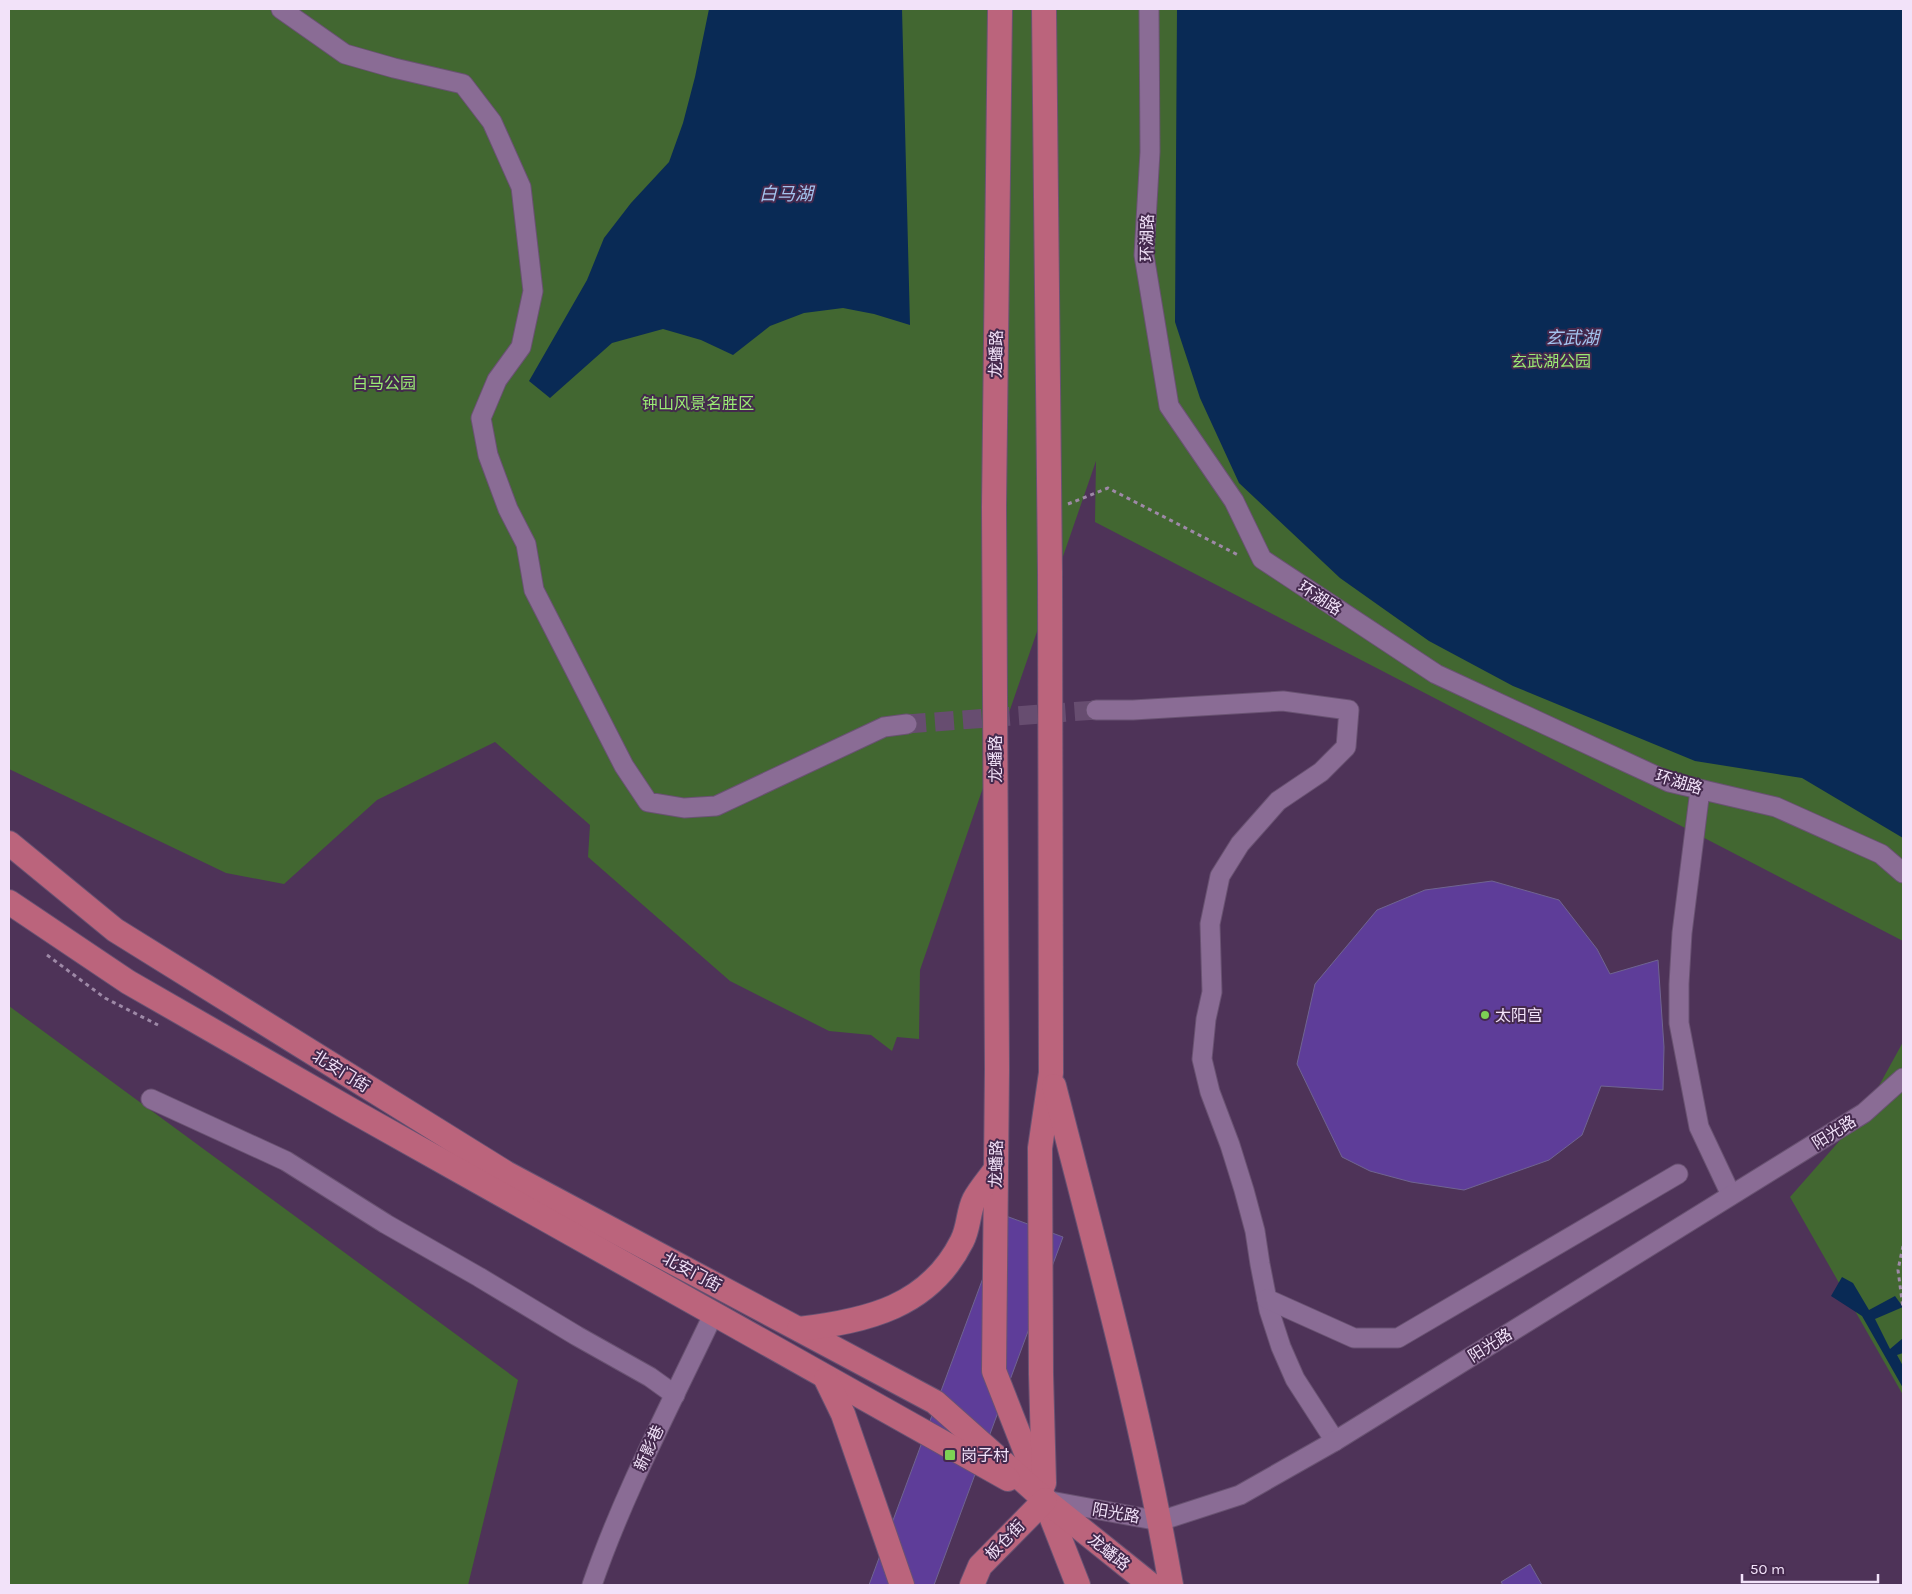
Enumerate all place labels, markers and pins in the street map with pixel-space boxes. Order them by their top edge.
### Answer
place label: 太阳宫 [1495,1006,1543,1025]
marker: 太阳宫 [1479,1009,1491,1021]
place label: 岗子村 [961,1446,1009,1465]
marker: 岗子村 [943,1448,957,1462]

